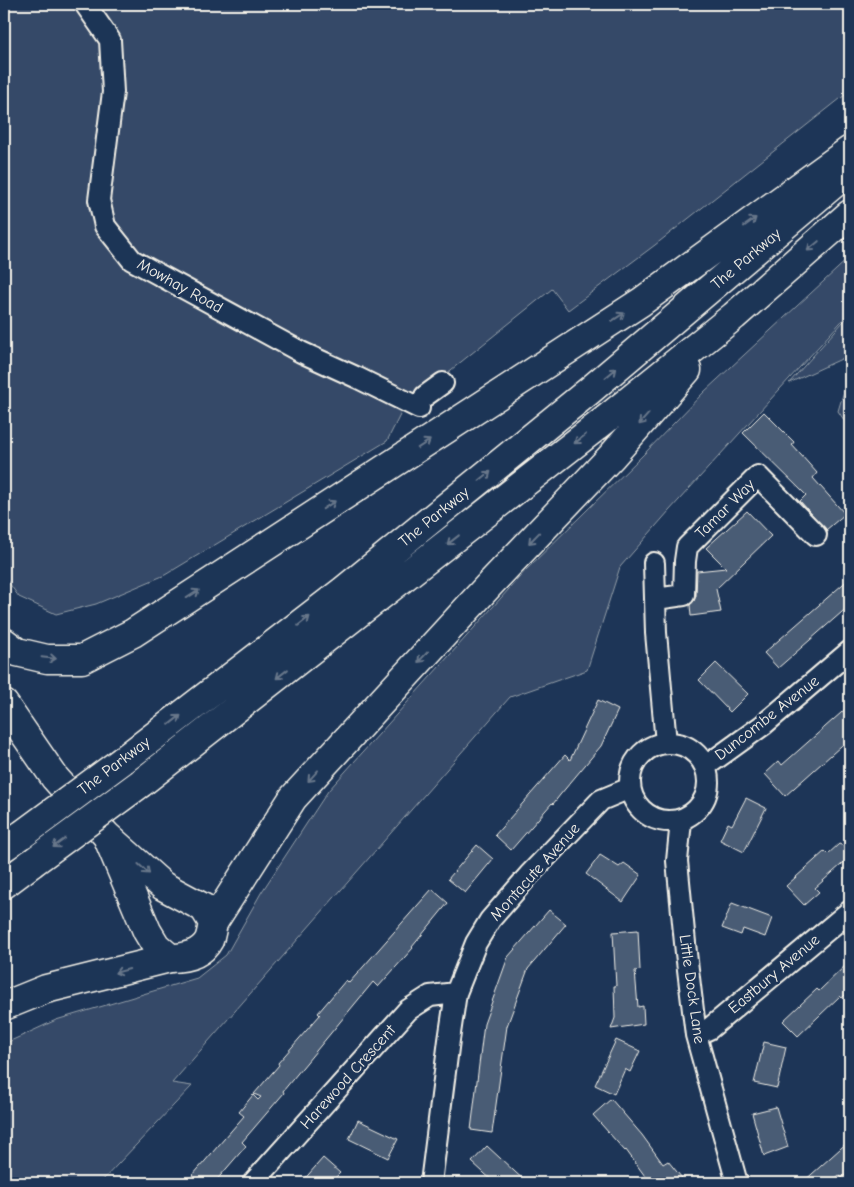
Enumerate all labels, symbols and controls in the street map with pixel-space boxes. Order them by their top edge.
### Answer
one-way arrow [743,217,757,227]
street label: The Parkway [707,224,785,293]
one-way arrow [807,240,820,251]
street label: Mowhay Road [134,255,226,317]
one-way arrow [611,312,625,322]
one-way arrow [604,367,617,379]
one-way arrow [639,412,650,425]
one-way arrow [573,434,587,444]
one-way arrow [416,439,430,449]
one-way arrow [478,470,491,481]
street label: Tamar Way [692,475,759,542]
street label: The Parkway [395,483,474,551]
one-way arrow [322,500,336,510]
one-way arrow [528,531,540,544]
one-way arrow [447,534,460,545]
one-way arrow [186,589,200,599]
one-way arrow [297,616,310,627]
one-way arrow [417,650,429,663]
one-way arrow [40,653,56,663]
one-way arrow [275,668,288,679]
street label: Duncombe Avenue [711,672,823,764]
one-way arrow [168,715,181,726]
street label: The Parkway [74,733,154,799]
one-way arrow [307,770,319,783]
street label: Montacute Avenue [486,819,584,925]
one-way arrow [52,838,66,848]
one-way arrow [137,863,150,875]
street label: Eastbury Avenue [725,931,823,1017]
street label: Little Dock Lane [675,933,709,1045]
one-way arrow [115,967,131,976]
street label: Harewood Crescent [297,1021,400,1133]

